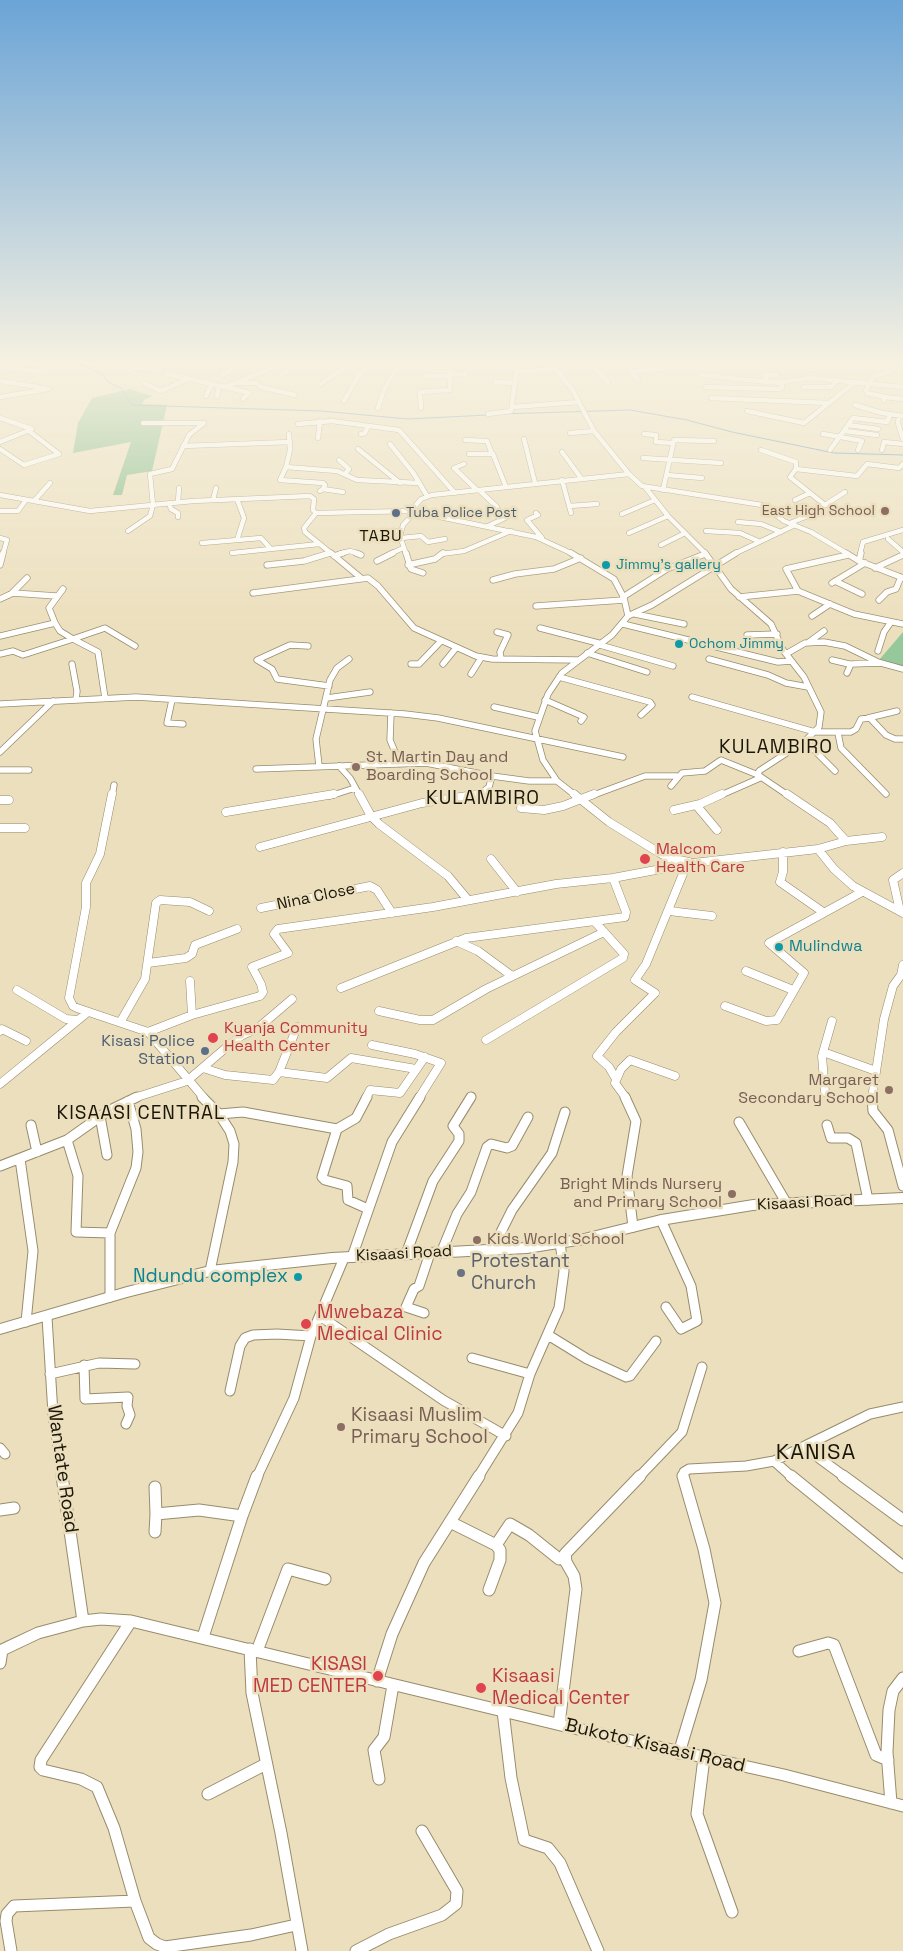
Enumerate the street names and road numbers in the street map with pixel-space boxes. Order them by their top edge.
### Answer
street label: Nina Close [275,879,357,915]
street label: Kisaasi Road [757,1191,853,1215]
street label: Kisaasi Road [356,1242,452,1266]
street label: Wantate Road [42,1404,82,1534]
street label: Bukoto Kisaasi Road [563,1714,747,1778]

